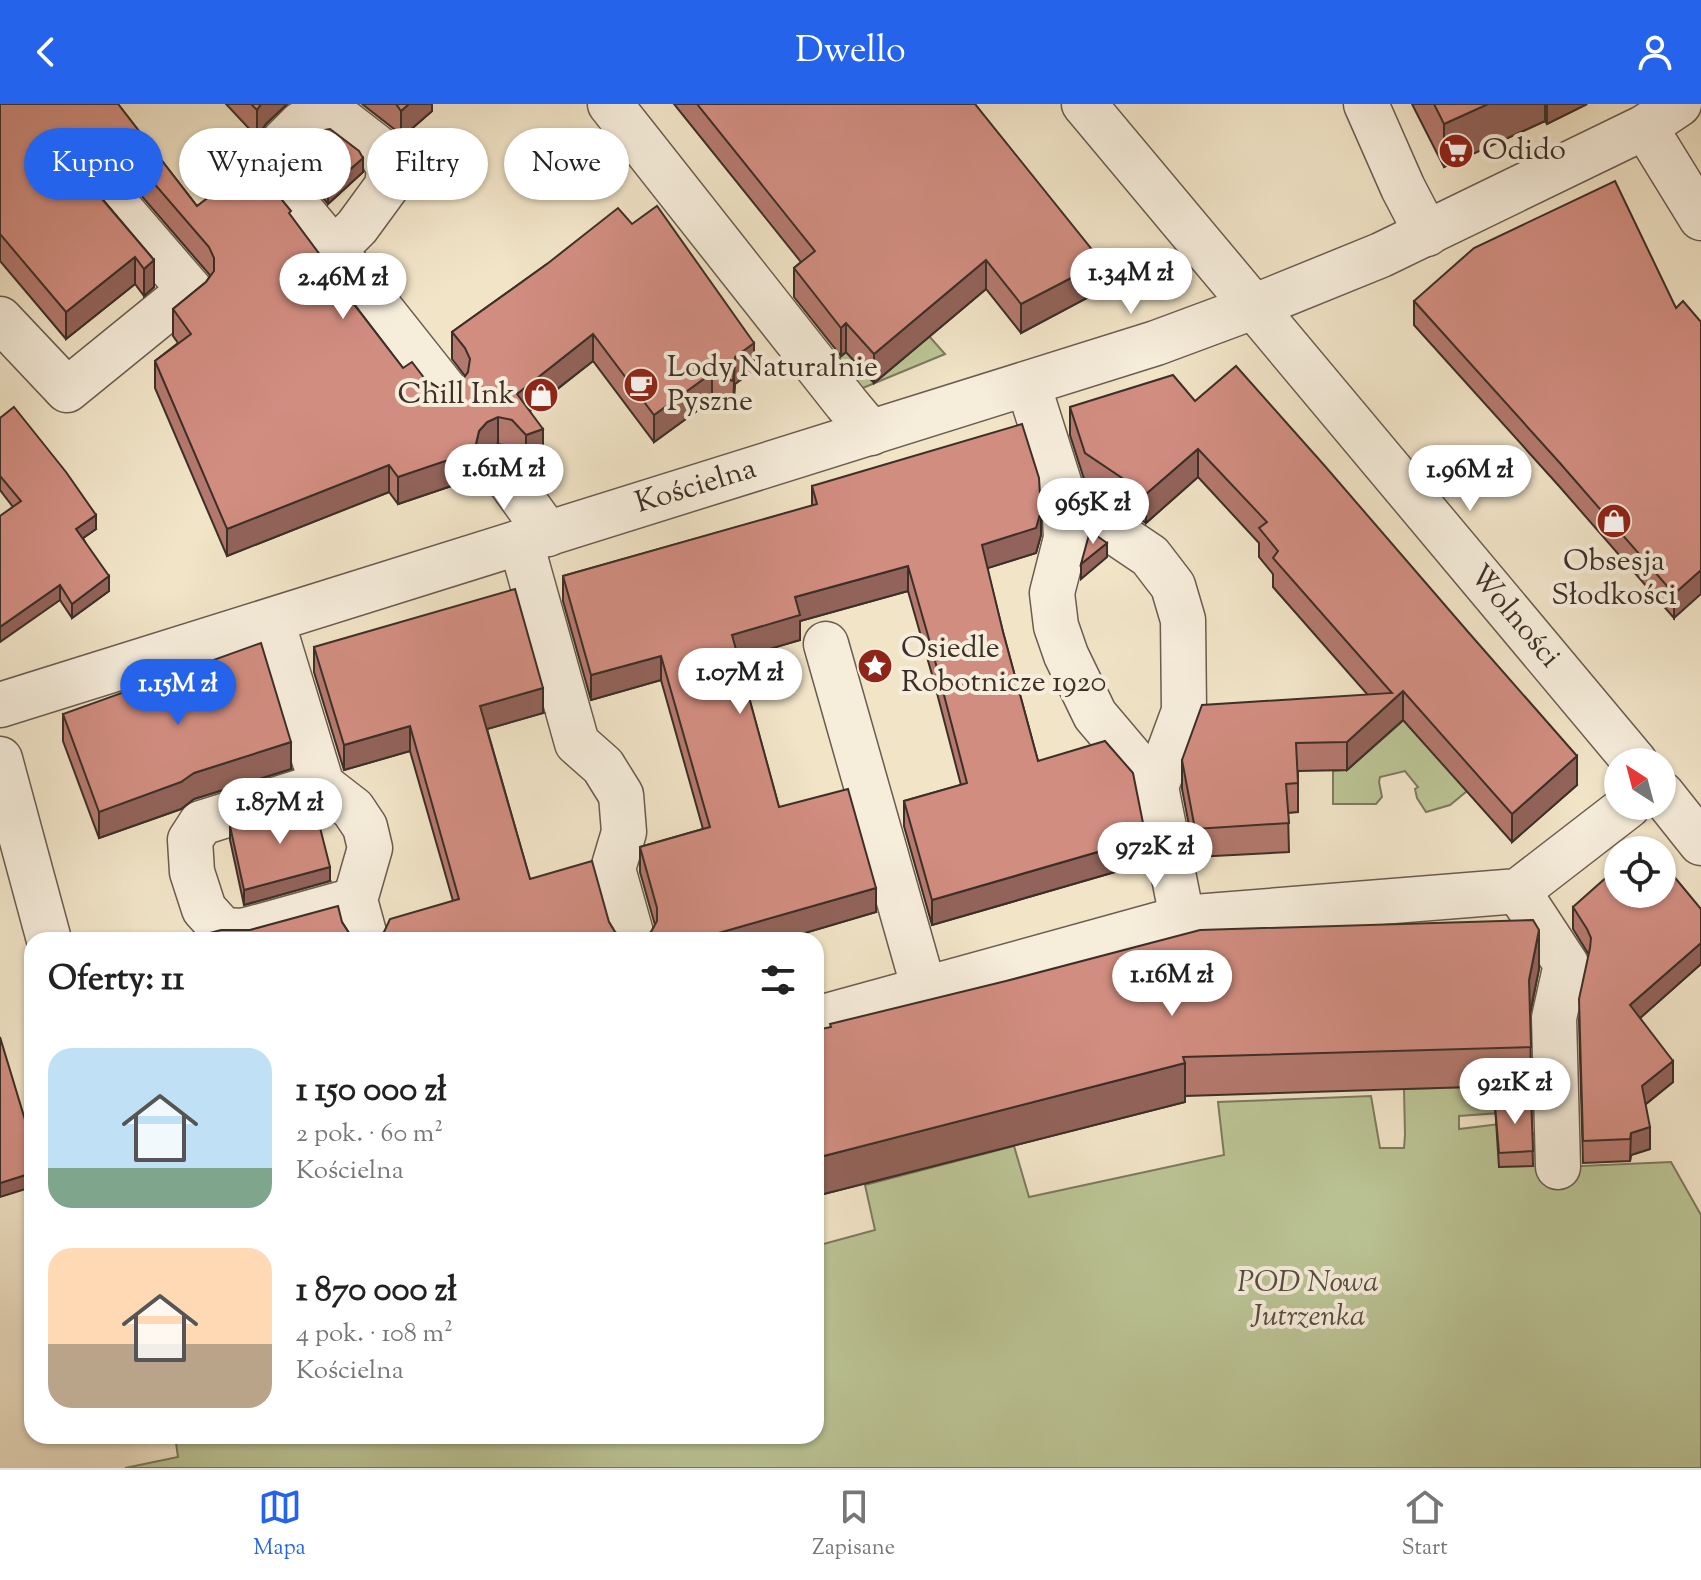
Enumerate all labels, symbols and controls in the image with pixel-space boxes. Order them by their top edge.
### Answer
text: Dwello [795,26,906,78]
icon: back [24,30,68,74]
icon: person [1633,30,1677,74]
chip: Kupno [24,128,163,200]
chip: Wynajem [179,128,351,200]
chip: Filtry [367,128,488,200]
chip: Nowe [504,128,629,200]
place label: Odido [1482,130,1566,173]
supermarket icon: Odido [1437,132,1475,170]
pin: 1.34M zł [1048,248,1214,316]
pin: 2.46M zł [260,253,426,321]
text: 1.34M zł [1088,255,1174,292]
text: 2.46M zł [297,260,389,297]
place label: Lody Naturalnie Pyszne [667,347,878,424]
cafe icon: Lody Naturalnie Pyszne [622,366,660,404]
place label: Chill Ink [398,374,515,417]
shop icon: Chill Ink [522,376,560,414]
pin: 1.61M zł [421,444,587,512]
pin: 1.96M zł [1387,445,1553,513]
street label: Kościelna [630,448,762,526]
text: 1.61M zł [463,451,545,488]
text: 1.96M zł [1427,452,1513,489]
pin: 965K zł [1019,478,1167,546]
text: 965K zł [1055,485,1131,522]
shop icon: Obsesja Słodkości [1595,502,1633,540]
place label: Obsesja Słodkości [1551,541,1677,618]
street label: Wolności [1458,556,1570,678]
place label: Osiedle Robotnicze 1920 [901,628,1106,705]
place icon: Osiedle Robotnicze 1920 [856,647,894,685]
pin: 1.07M zł [657,648,823,716]
text: 1.07M zł [696,655,784,692]
pin: 1.15M zł [95,659,261,727]
text: 1.15M zł [138,666,218,703]
north arrow [1604,748,1676,820]
map controls [1604,748,1676,908]
pin: 1.87M zł [197,778,363,846]
text: 1.87M zł [236,785,324,822]
pin: 972K zł [1081,822,1229,890]
text: 972K zł [1115,829,1195,866]
button: locate [1604,836,1676,908]
pin: 1.16M zł [1089,950,1255,1018]
text: Oferty: 11 [48,956,184,1005]
text: 1.16M zł [1130,957,1214,994]
icon: filters [756,958,800,1002]
pin: 921K zł [1441,1058,1589,1126]
text: 921K zł [1477,1065,1553,1102]
text: 1 150 000 zł [296,1067,447,1116]
icon: home [112,1080,208,1176]
text: 2 pok. · 60 m² [296,1116,443,1153]
text: Kościelna [296,1153,404,1190]
park label: POD Nowa Jutrzenka [1237,1262,1379,1339]
text: 1 870 000 zł [296,1267,457,1316]
icon: home [112,1280,208,1376]
text: 4 pok. · 108 m² [296,1316,453,1353]
text: Kościelna [296,1353,404,1390]
tab: Mapa [253,1485,306,1565]
tab: Zapisane [812,1485,895,1565]
tab: Start [1401,1485,1448,1565]

